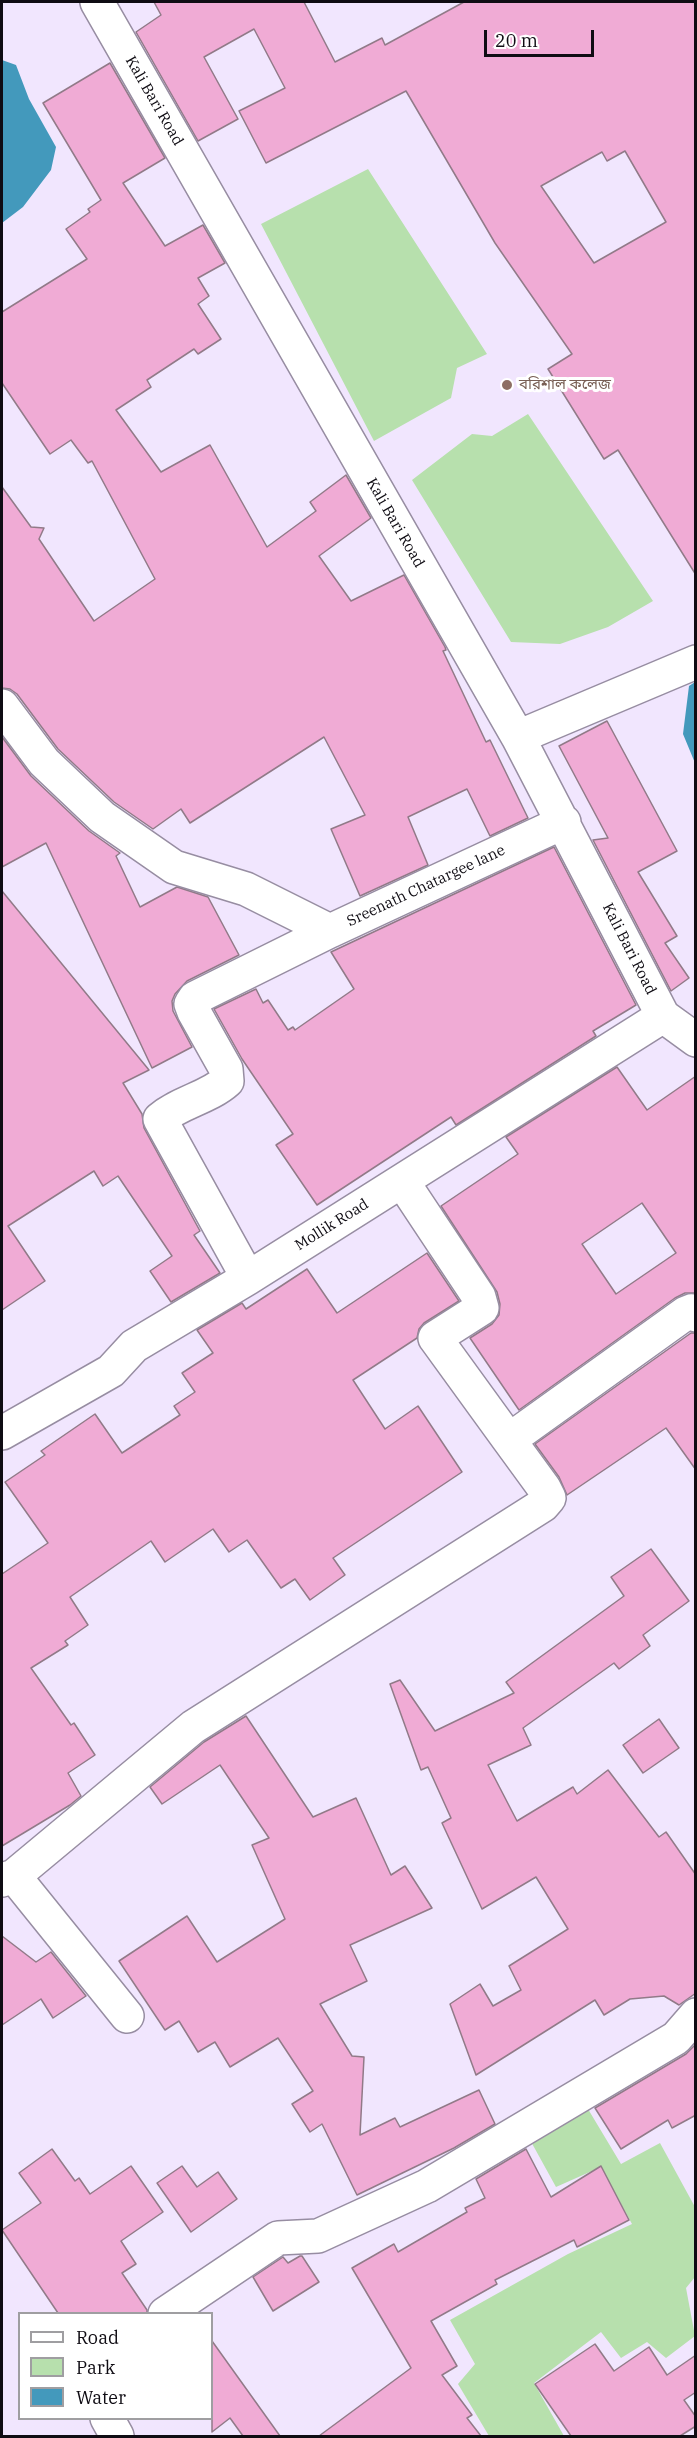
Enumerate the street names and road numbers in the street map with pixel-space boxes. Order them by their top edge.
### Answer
street label: Kali Bari Road [121,53,187,149]
street label: Kali Bari Road [362,475,428,571]
street label: Sreenath Chatargee lane [344,841,508,931]
street label: Kali Bari Road [598,900,660,998]
street label: Mollik Road [292,1195,372,1255]

